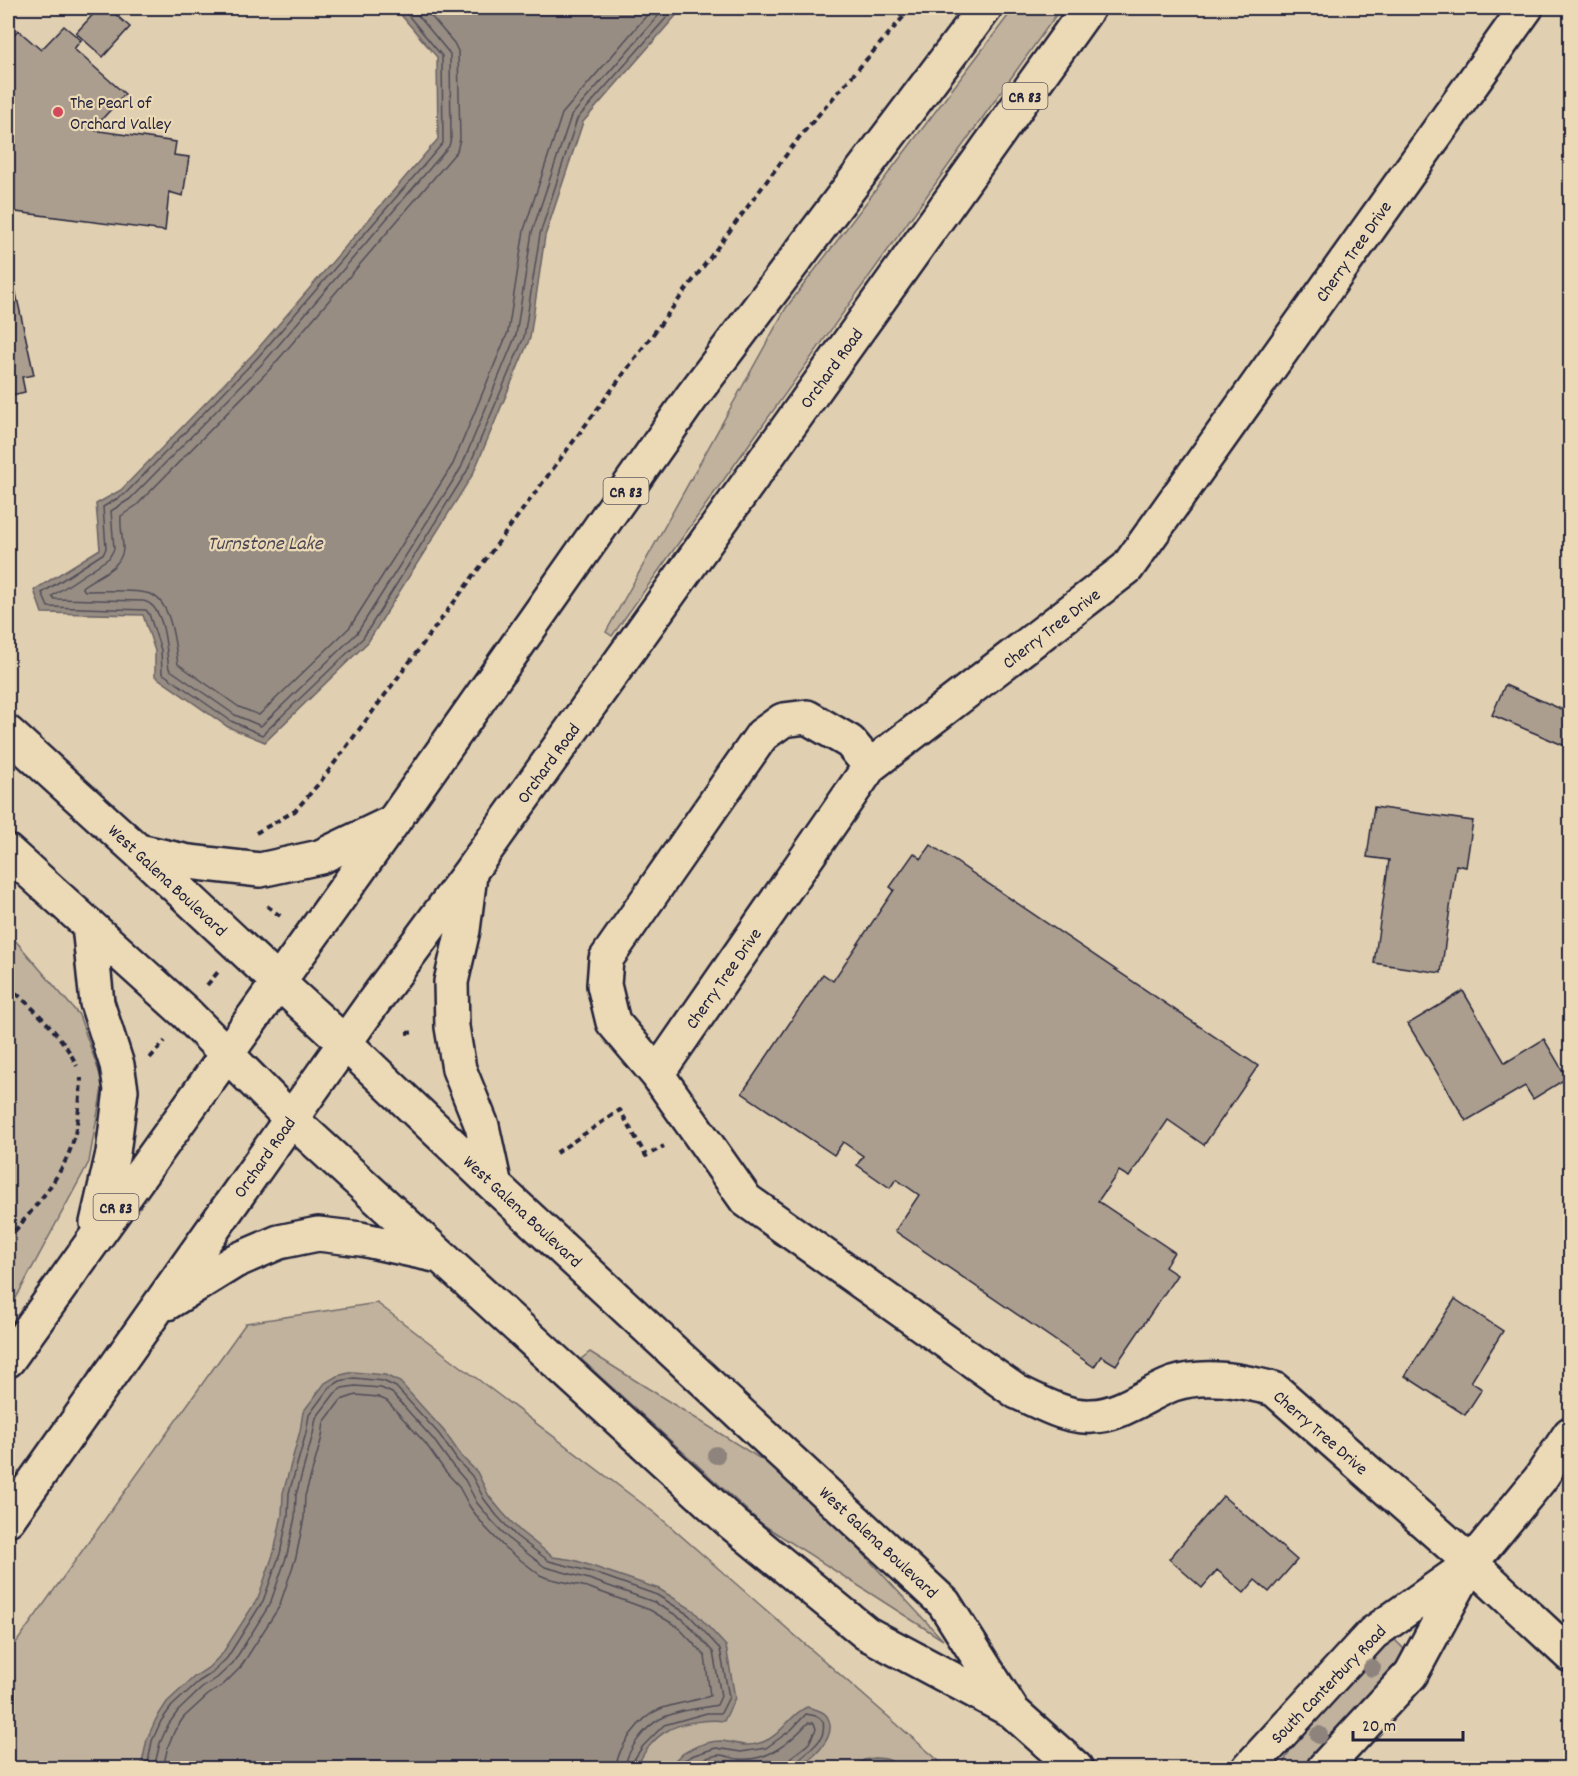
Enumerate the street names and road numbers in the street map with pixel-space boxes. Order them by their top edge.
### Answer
road number: CR 83 [1002,83,1048,109]
street label: Cherry Tree Drive [1311,197,1399,308]
street label: Orchard Road [795,324,871,415]
road number: CR 83 [604,478,648,504]
street label: Cherry Tree Drive [998,584,1107,676]
street label: Orchard Road [512,719,588,810]
street label: West Galena Boulevard [101,820,231,944]
street label: Cherry Tree Drive [681,924,769,1035]
street label: Orchard Road [229,1113,303,1204]
street label: West Galena Boulevard [456,1151,586,1275]
road number: CR 83 [94,1194,138,1220]
street label: Cherry Tree Drive [1266,1386,1372,1482]
street label: West Galena Boulevard [812,1482,942,1606]
street label: South Canterbury Road [1266,1621,1393,1751]

